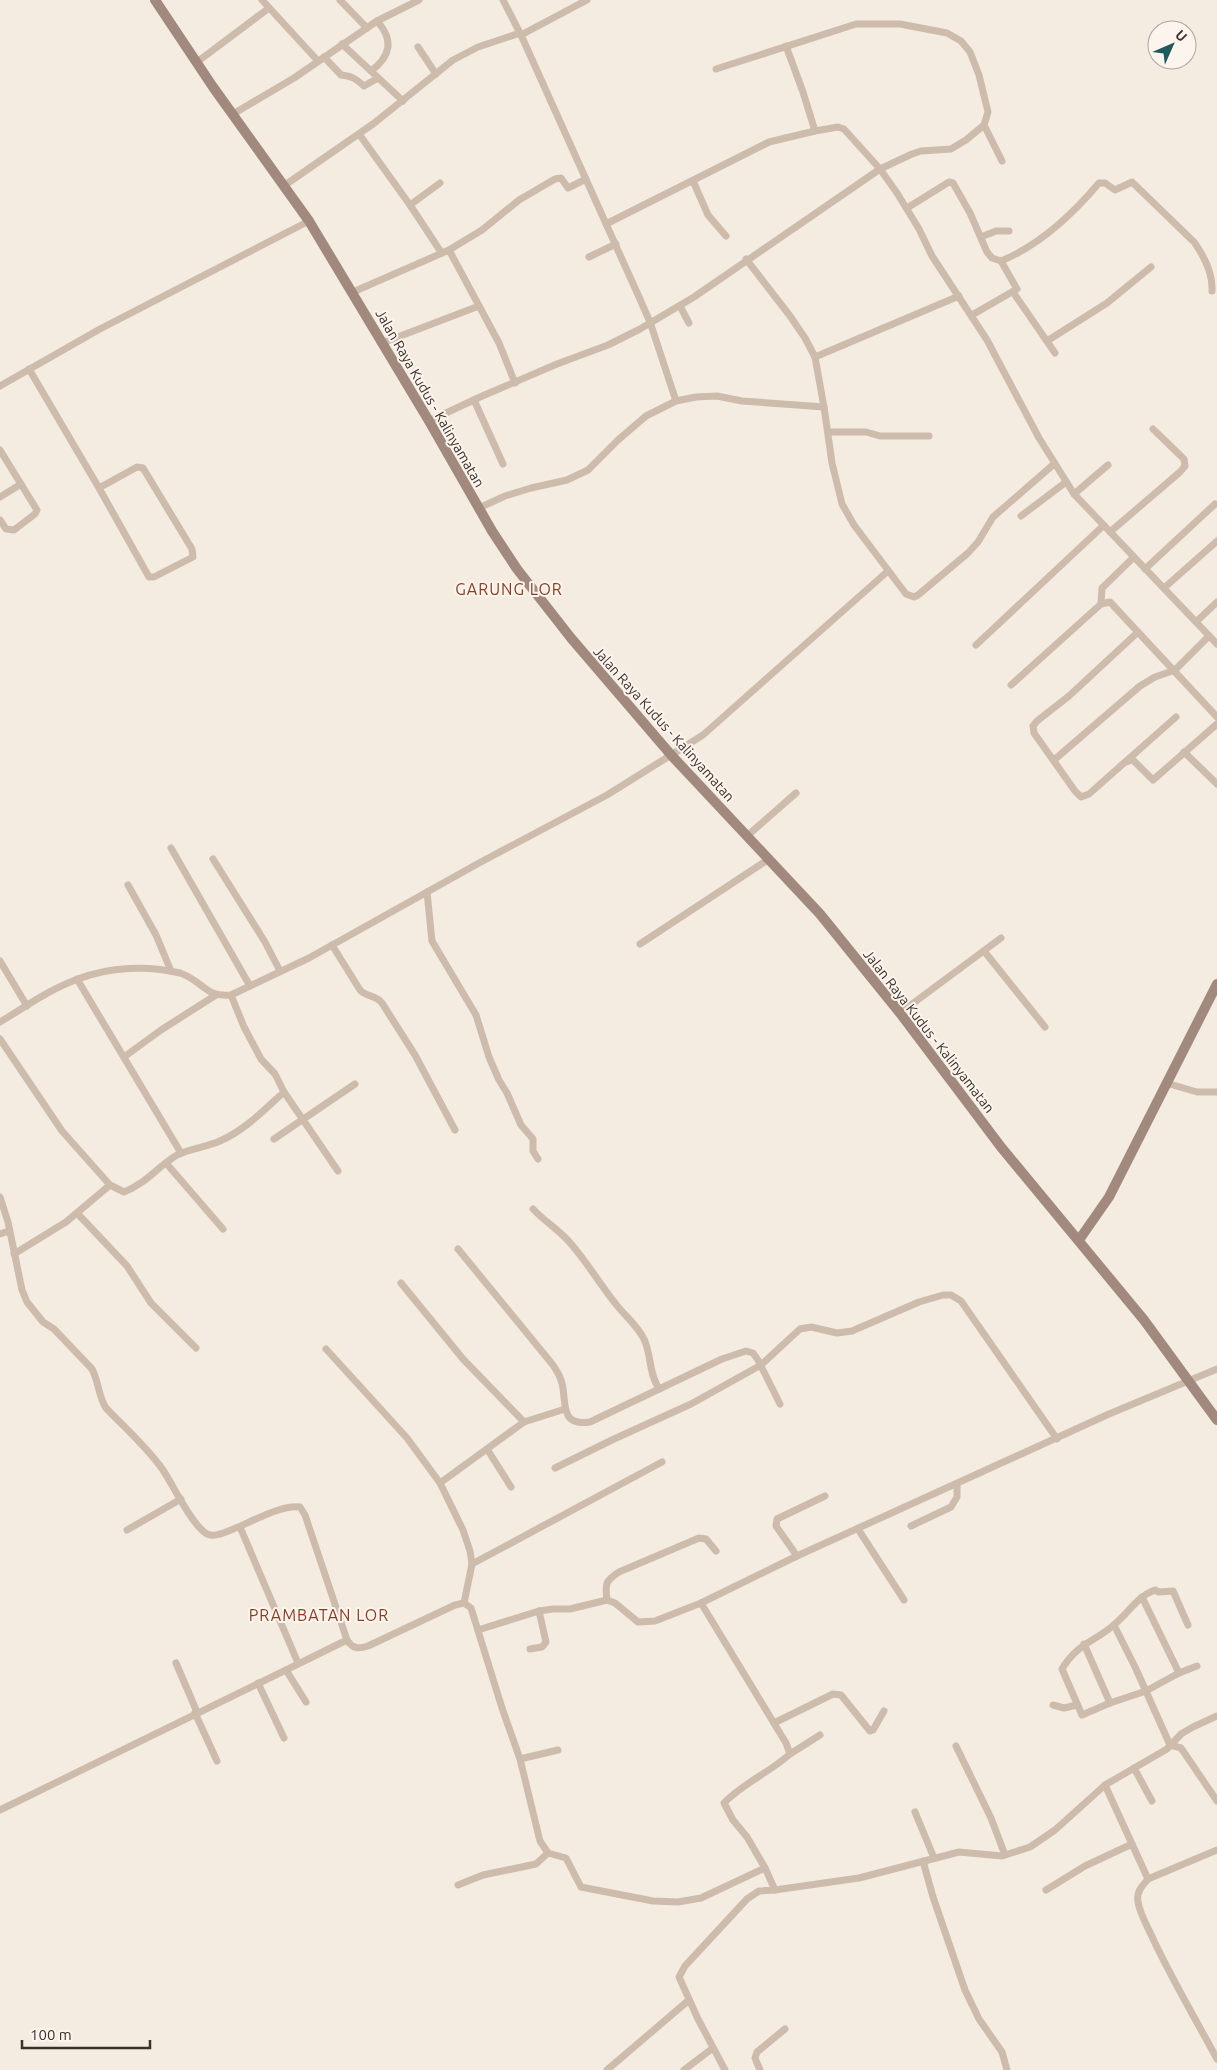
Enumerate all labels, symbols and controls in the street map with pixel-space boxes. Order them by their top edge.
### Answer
north arrow [1147,20,1197,70]
text: U [1172,27,1190,45]
street label: Jalan Raya Kudus - Kalinyamatan [372,306,488,490]
district label: GARUNG LOR [455,580,563,598]
street label: Jalan Raya Kudus - Kalinyamatan [590,643,738,805]
street label: Jalan Raya Kudus - Kalinyamatan [860,946,998,1116]
district label: PRAMBATAN LOR [249,1606,389,1624]
scale bar [22,2018,150,2050]
text: 100 m [30,2026,72,2043]

